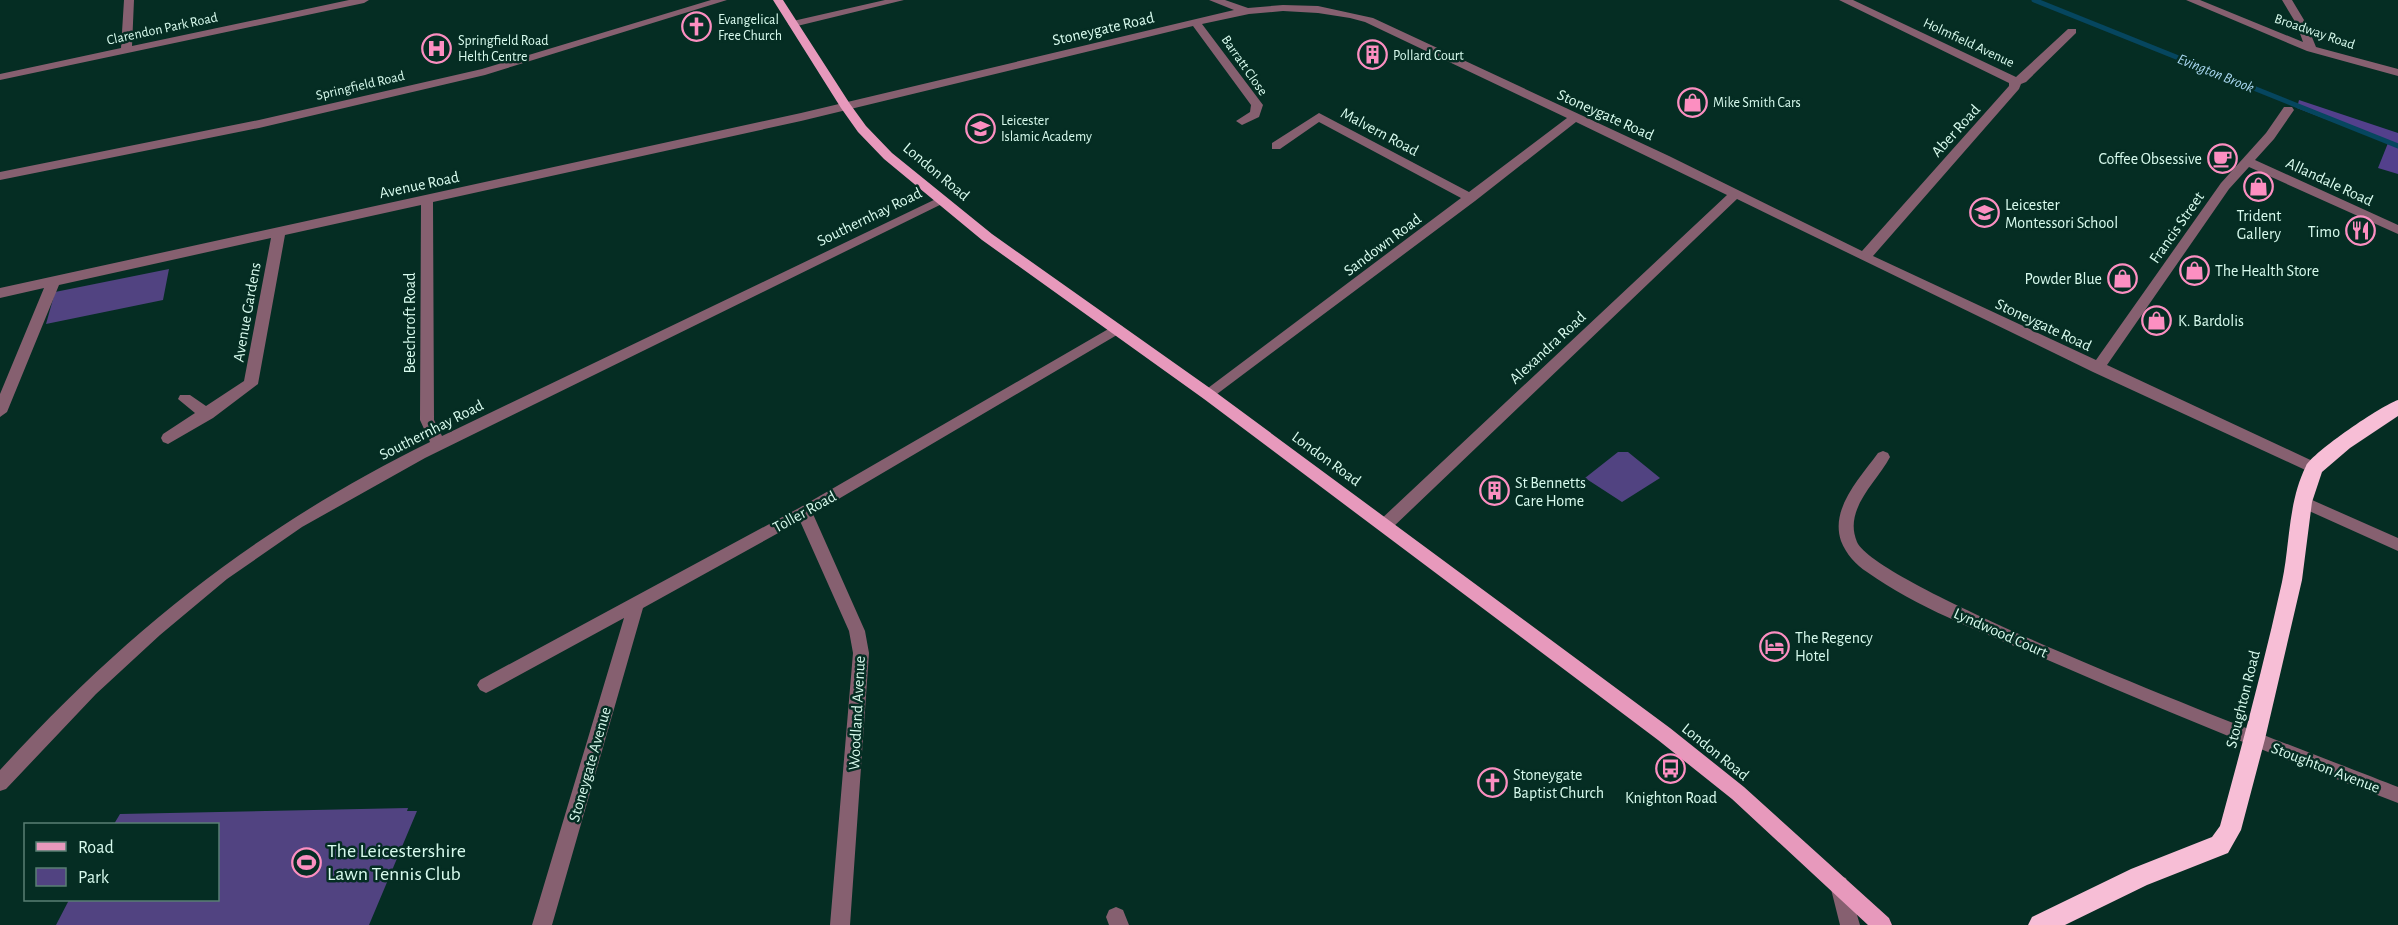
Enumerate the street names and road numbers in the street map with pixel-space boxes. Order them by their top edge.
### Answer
street label: Stoneygate Road [1051,9,1156,49]
street label: Clarendon Park Road [105,10,219,48]
street label: Broadway Road [2273,12,2357,52]
street label: Holmfield Avenue [1921,16,2016,70]
street label: Barratt Close [1218,33,1270,98]
street label: Springfield Road [314,69,406,103]
street label: Stoneygate Road [1554,86,1656,144]
street label: Aber Road [1928,101,1983,160]
street label: Malvern Road [1338,105,1421,159]
street label: London Road [900,140,973,204]
street label: Allandale Road [2284,155,2376,209]
street label: Avenue Road [378,169,461,201]
street label: Southernhay Road [815,185,925,250]
street label: Francis Street [2146,189,2207,266]
street label: Sandown Road [1341,211,1424,279]
street label: Avenue Gardens [230,261,264,363]
street label: Beechcroft Road [402,273,418,373]
street label: Stoneygate Road [1993,296,2094,355]
street label: Alexandra Road [1506,309,1589,387]
street label: Southernhay Road [377,397,486,464]
street label: London Road [1289,429,1364,489]
street label: Toller Road [770,488,839,536]
street label: Lyndwood Court [1951,605,2050,662]
street label: Stoughton Road [2223,649,2263,750]
street label: Woodland Avenue [846,655,868,771]
street label: Stoneygate Avenue [566,705,615,824]
street label: London Road [1679,720,1752,784]
street label: Stoughton Avenue [2269,740,2382,796]

